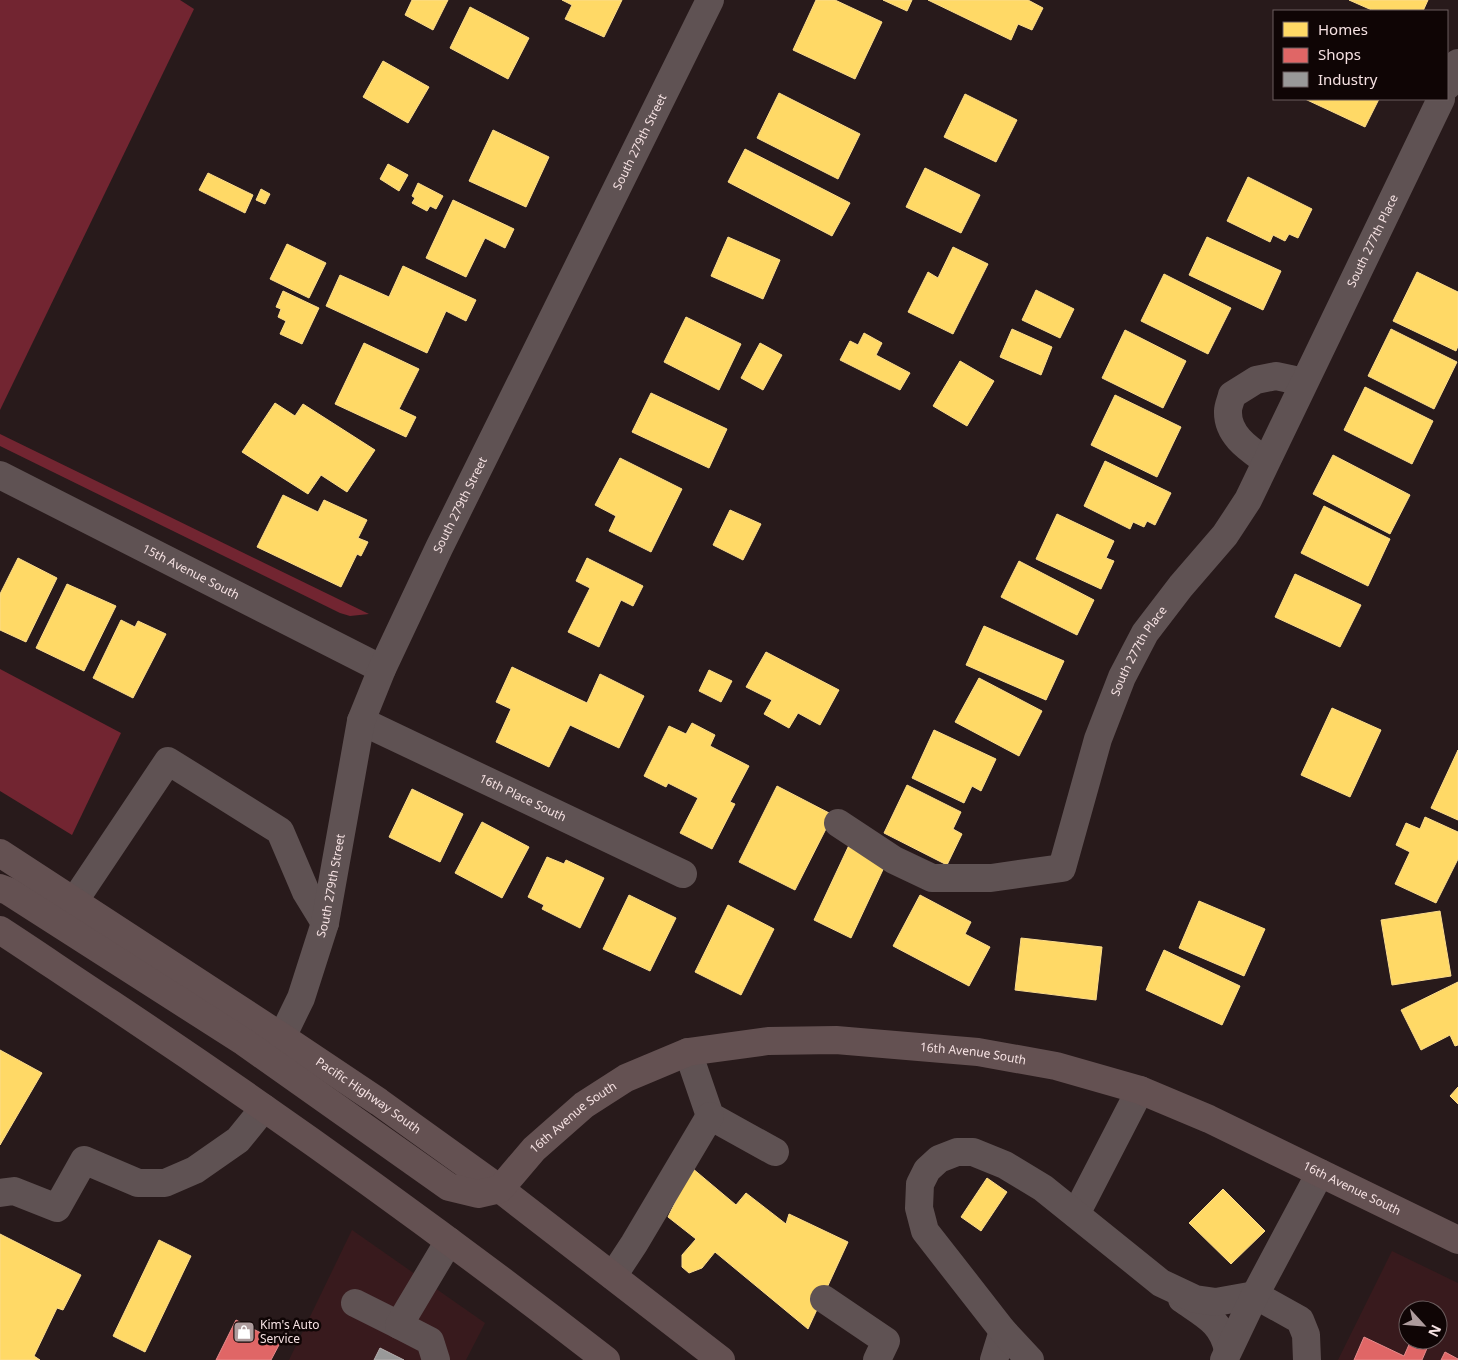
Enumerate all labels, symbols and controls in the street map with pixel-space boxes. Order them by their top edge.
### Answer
legend [1273,10,1448,100]
text: Homes [1318,19,1368,39]
text: Shops [1318,44,1361,64]
text: Industry [1318,69,1378,89]
street label: South 279th Street [608,90,671,193]
street label: South 277th Place [1343,191,1402,290]
street label: South 279th Street [429,453,491,556]
street label: 15th Avenue South [139,540,243,603]
street label: South 277th Place [1106,602,1171,698]
street label: 16th Place South [477,769,569,825]
street label: South 279th Street [312,832,349,939]
street label: 16th Avenue South [919,1038,1028,1068]
street label: Pacific Highway South [313,1053,425,1137]
street label: 16th Avenue South [526,1077,620,1157]
street label: 16th Avenue South [1300,1157,1404,1219]
north arrow [1398,1300,1448,1350]
place label: Kim's Auto Service [260,1316,320,1347]
shop icon: Kim's Auto Service [232,1320,256,1344]
text: N [1424,1322,1446,1340]

